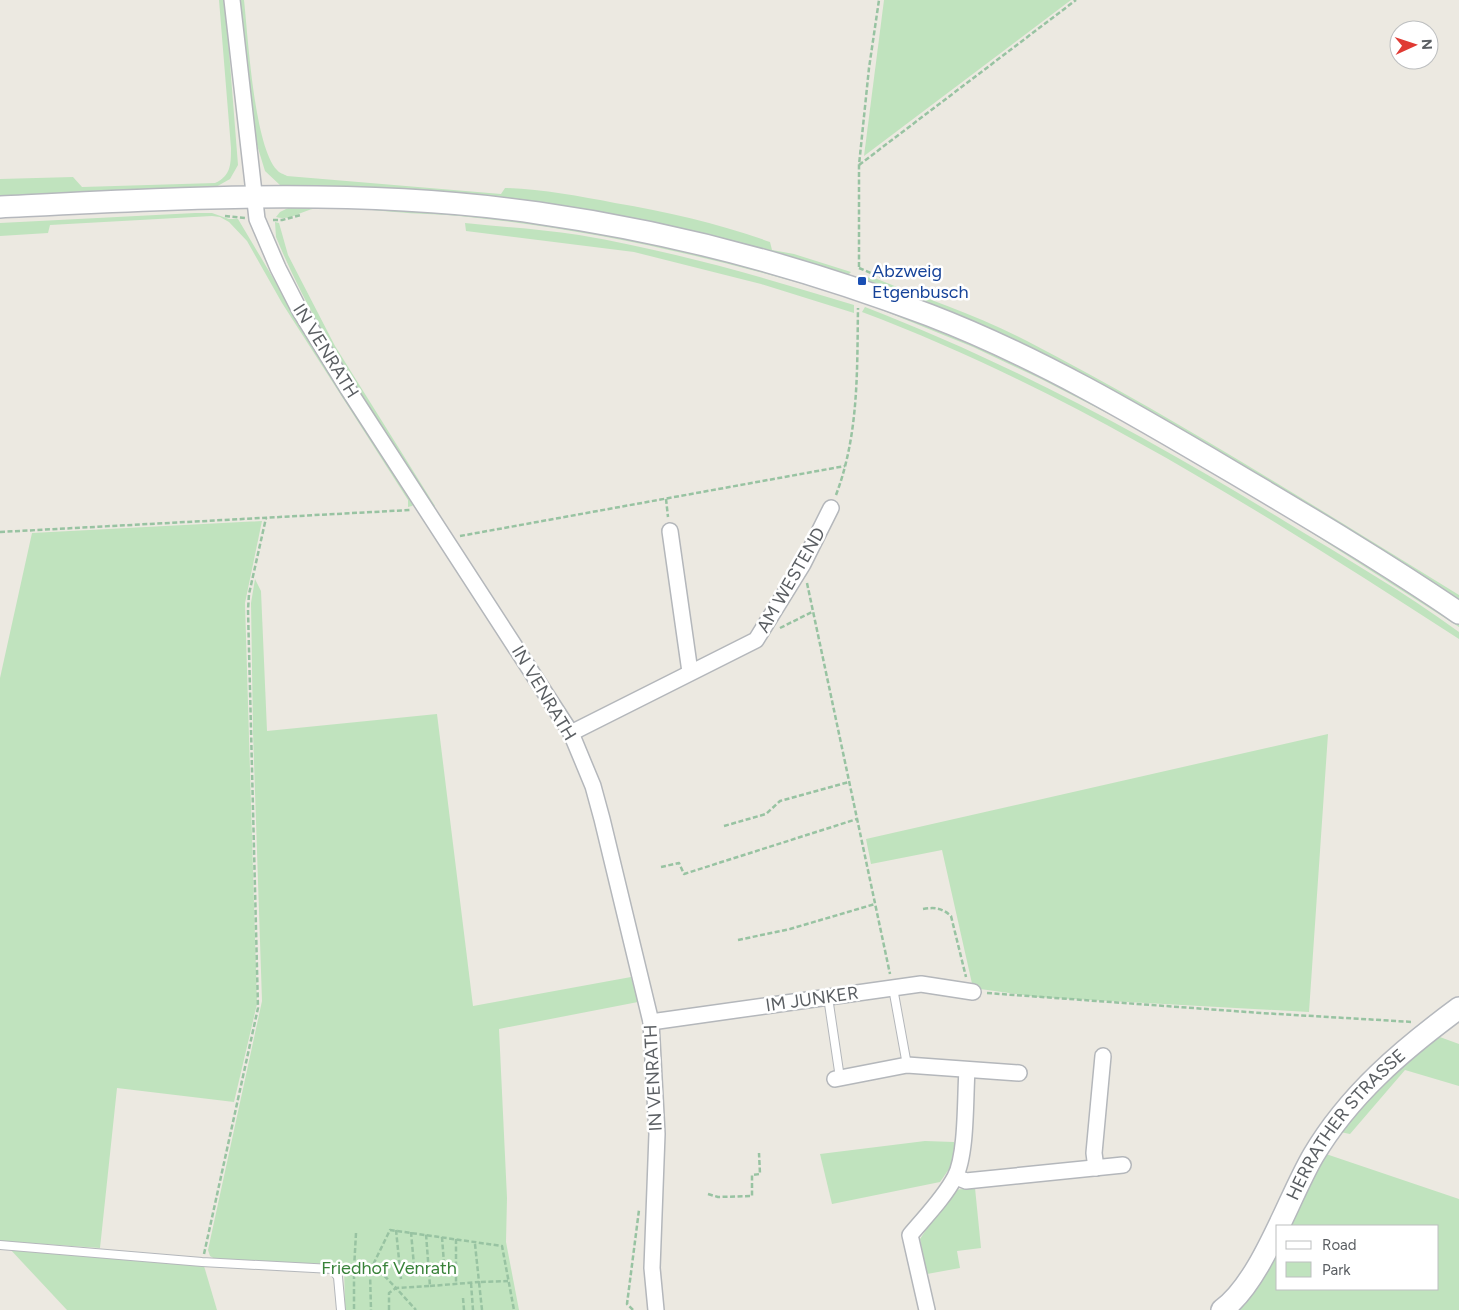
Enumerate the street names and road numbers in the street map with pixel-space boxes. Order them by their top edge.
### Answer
street label: IN VENRATH [288,300,364,402]
street label: AM WESTEND [752,524,830,636]
street label: IN VENRATH [507,641,581,745]
street label: IM JUNKER [764,982,860,1016]
street label: IN VENRATH [639,1024,667,1132]
street label: HERRATHER STRASSE [1282,1044,1410,1204]

